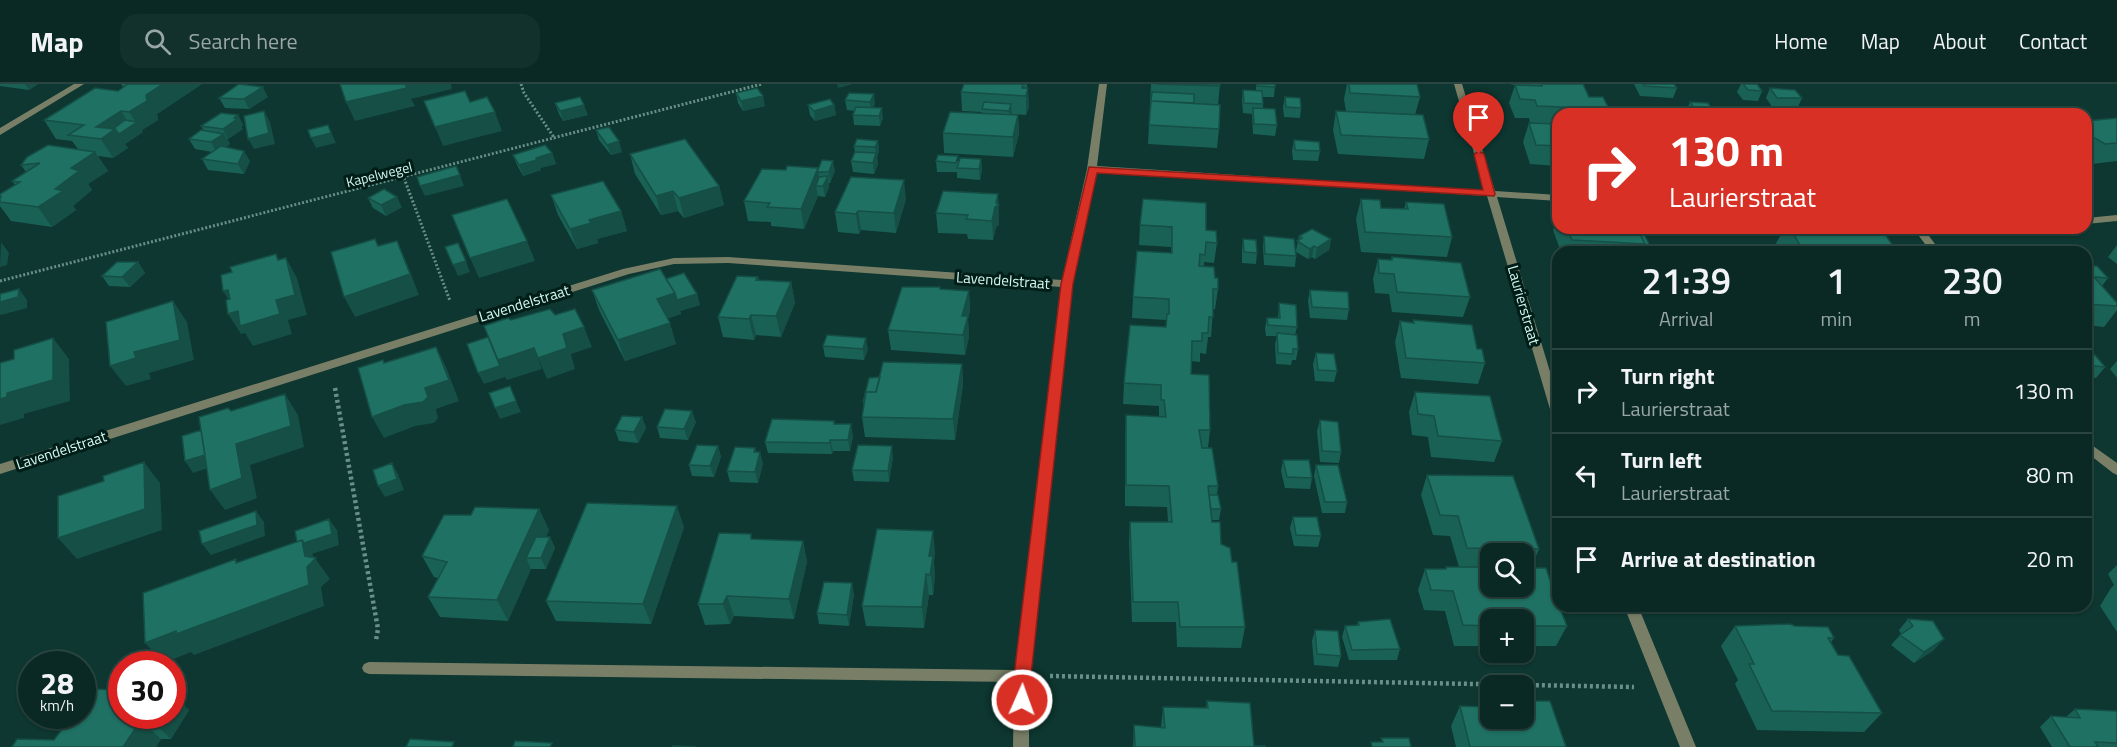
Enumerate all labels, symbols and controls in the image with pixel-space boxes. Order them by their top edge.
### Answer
search box [120,14,540,68]
text: Map [30,20,84,63]
text: Search here [189,24,298,58]
icon: search [141,25,174,58]
text: Home [1774,25,1828,57]
text: Map [1861,25,1900,57]
text: About [1933,25,1986,57]
text: Contact [2019,25,2087,57]
pin [1453,92,1504,154]
icon: arrive [1462,101,1495,134]
text: 130 m [1669,118,1784,182]
icon: right [1570,132,1648,210]
street label: Kapelwegel [344,156,414,192]
text: Laurierstraat [1669,176,1816,217]
text: 21:39 [1642,253,1731,308]
text: 1 [1826,253,1846,308]
text: 230 [1942,253,2002,308]
street label: Laurierstraat [1502,263,1547,348]
street label: Lavendelstraat [955,265,1051,295]
street label: Lavendelstraat [476,278,573,328]
text: Arrival [1659,303,1713,334]
text: min [1820,303,1852,334]
text: m [1964,303,1980,334]
text: Turn right [1621,359,1715,393]
text: 130 m [2014,374,2074,408]
icon: right [1570,375,1603,408]
text: Laurierstraat [1621,393,1730,424]
street label: Lavendelstraat [13,424,110,475]
text: Turn left [1621,443,1702,477]
text: 80 m [2026,458,2074,492]
icon: left [1570,459,1603,492]
text: Laurierstraat [1621,477,1730,508]
text: Arrive at destination [1621,542,1816,576]
text: 20 m [2026,542,2074,576]
map controls [1480,543,1534,729]
button: search [1480,543,1534,597]
icon: arrive [1570,543,1603,576]
button: + [1480,609,1534,663]
speed limit sign: 30 [108,651,186,729]
text: 28 [40,660,74,706]
position arrow [990,668,1054,732]
button: − [1480,675,1534,729]
text: km/h [40,694,74,717]

